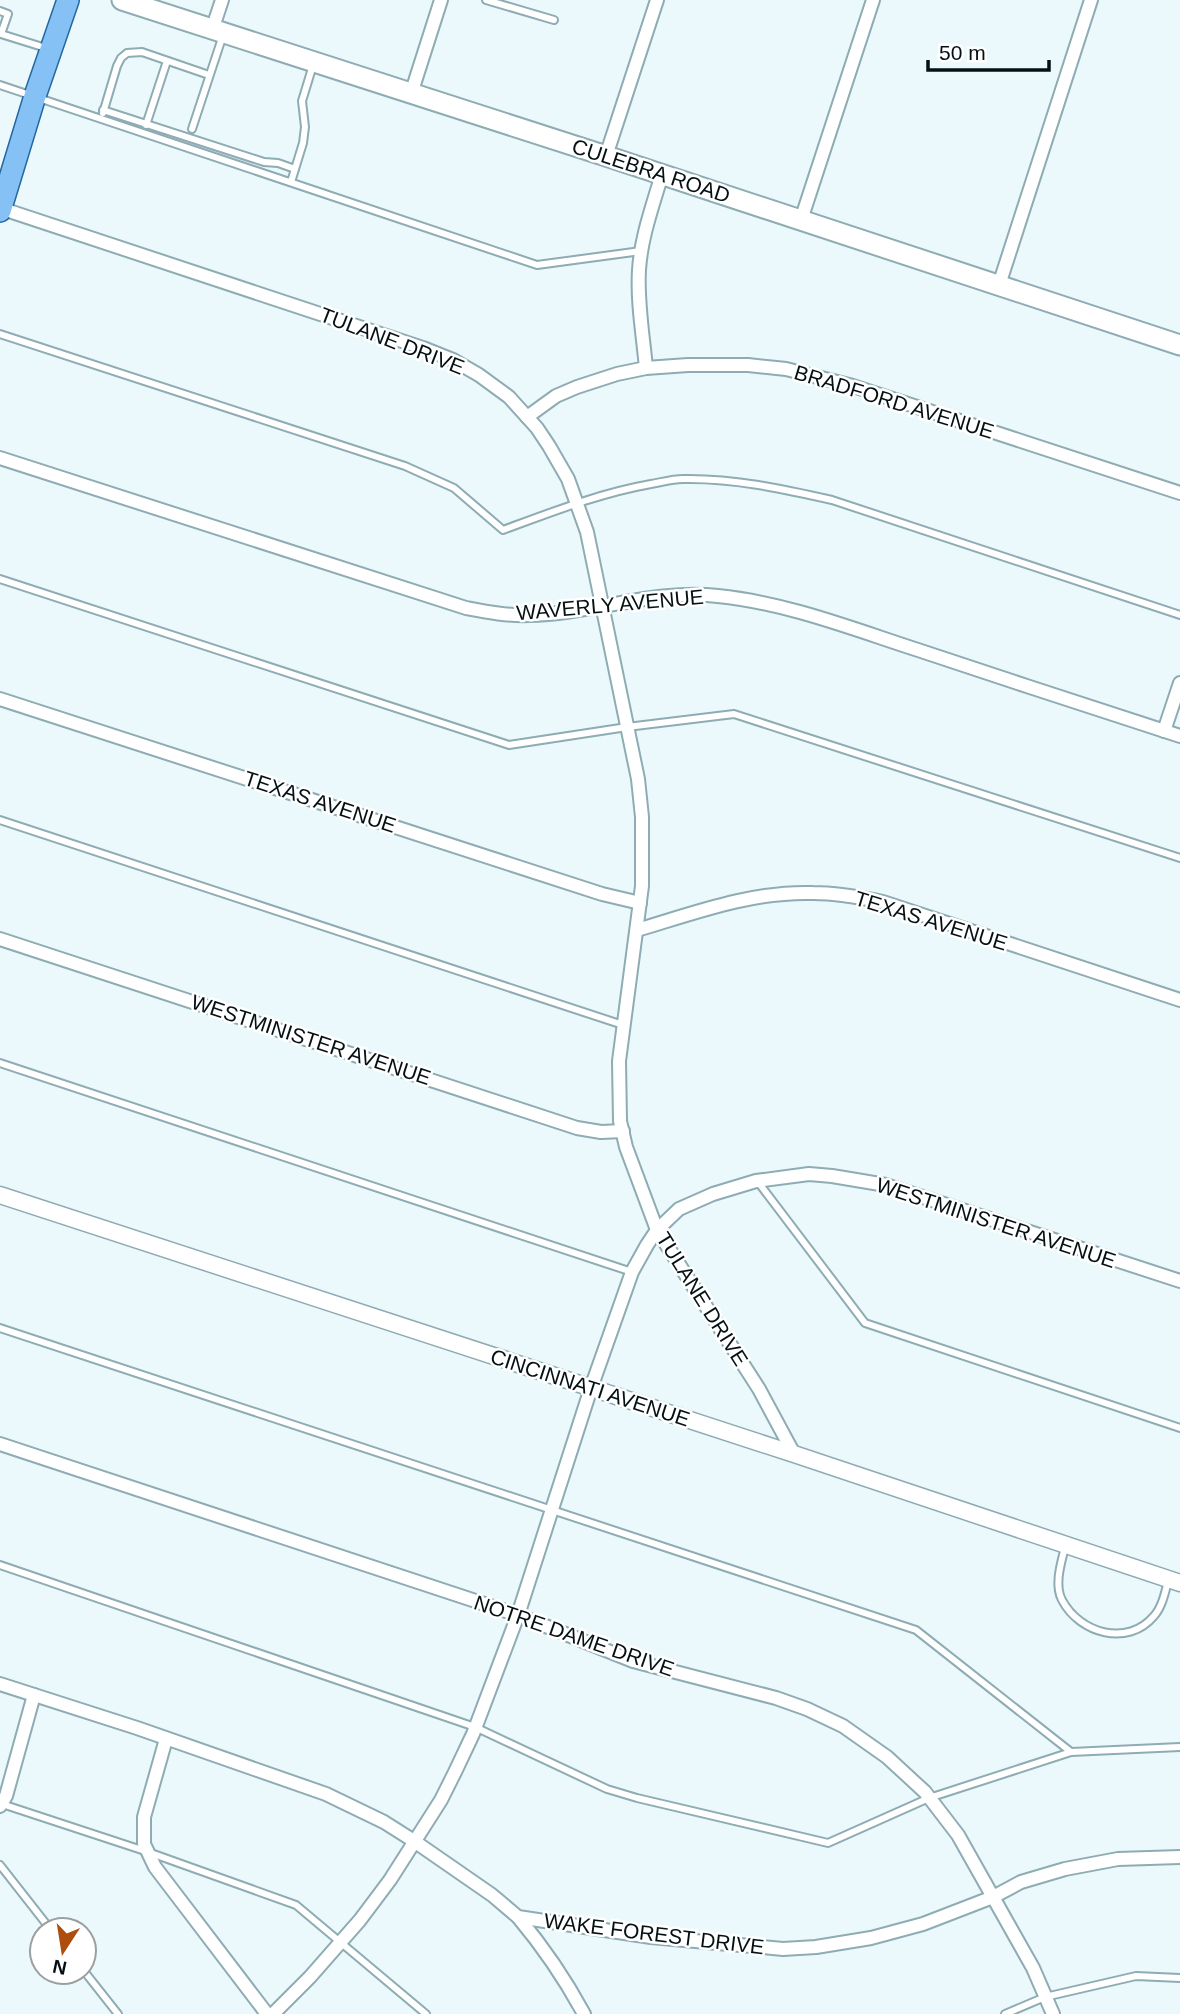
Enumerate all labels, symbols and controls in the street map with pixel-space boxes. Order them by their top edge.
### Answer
scale bar [928,28,1049,72]
text: 50 m [939,41,986,64]
street label: CULEBRA ROAD [569,134,733,207]
street label: TULANE DRIVE [317,302,468,379]
street label: BRADFORD AVENUE [792,360,997,443]
street label: WAVERLY AVENUE [515,585,705,624]
street label: TEXAS AVENUE [241,766,399,837]
street label: TEXAS AVENUE [852,886,1010,955]
street label: WESTMINISTER AVENUE [188,990,434,1089]
street label: WESTMINISTER AVENUE [873,1173,1119,1272]
street label: TULANE DRIVE [652,1228,753,1370]
street label: CINCINNATI AVENUE [488,1344,693,1431]
street label: NOTRE DAME DRIVE [471,1590,677,1681]
street label: WAKE FOREST DRIVE [543,1909,765,1958]
north arrow [28,1916,98,1986]
text: N [51,1955,68,1979]

